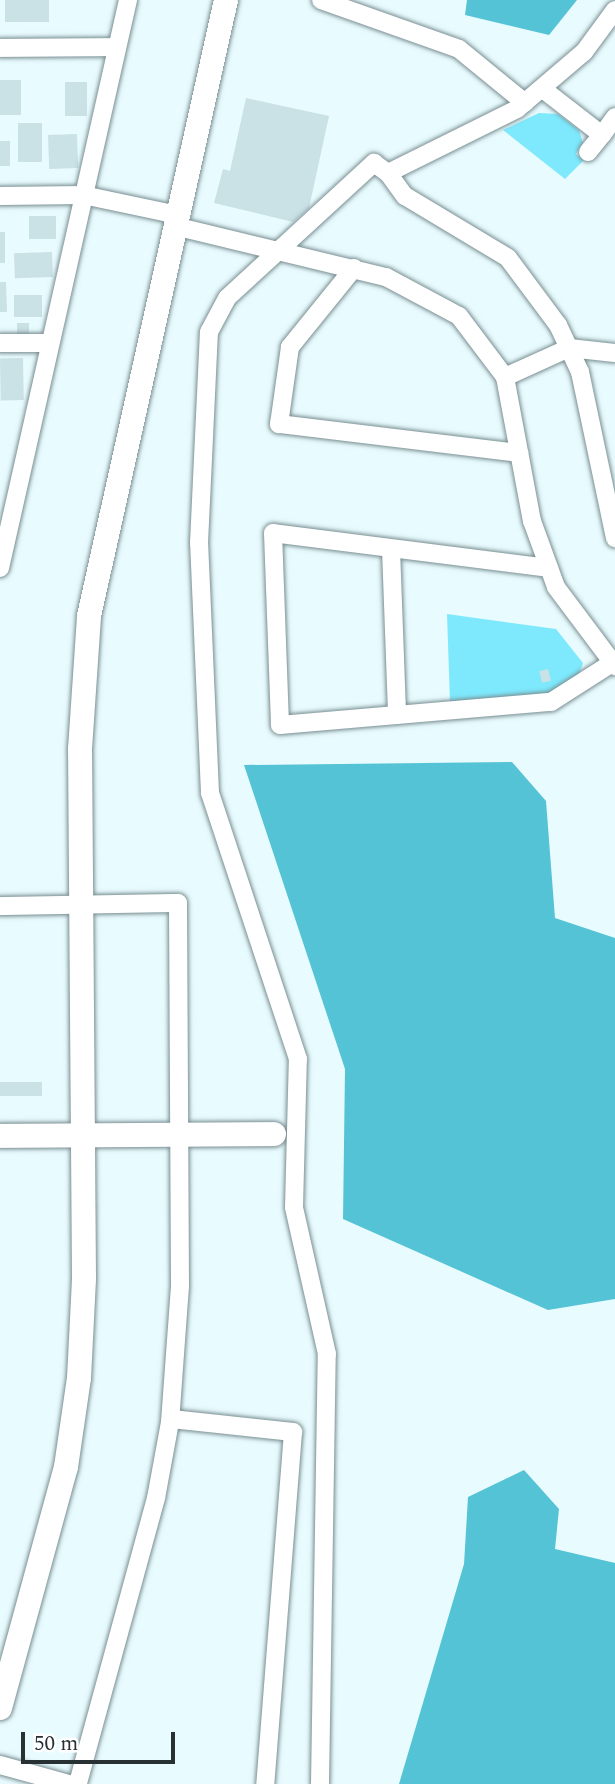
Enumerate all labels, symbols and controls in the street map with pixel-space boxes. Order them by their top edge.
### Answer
scale bar [24,1718,178,1762]
text: 50 m [34,1728,78,1760]

